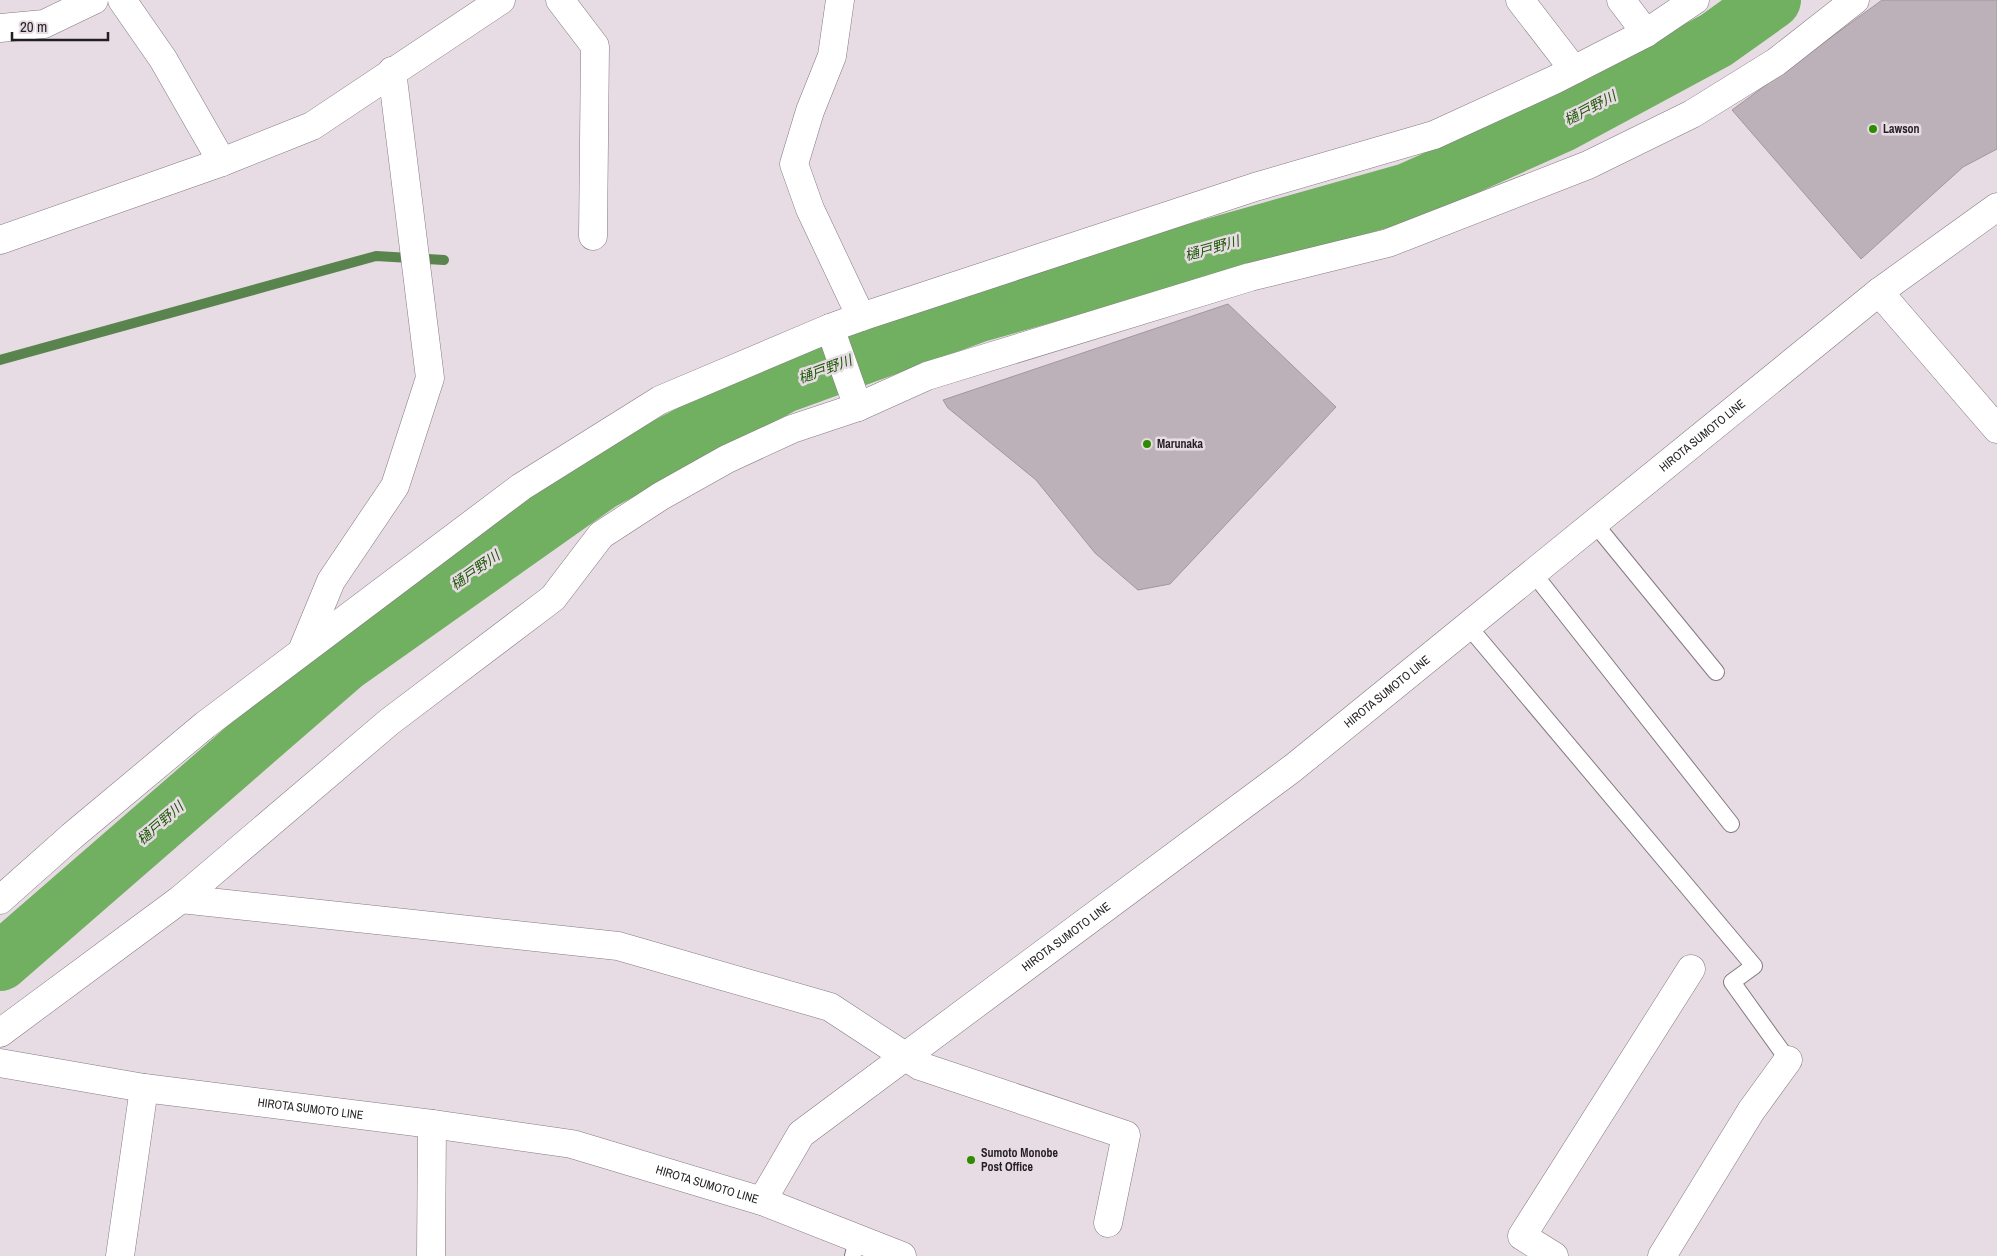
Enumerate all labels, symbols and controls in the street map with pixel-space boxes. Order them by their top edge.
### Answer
scale bar [12,10,109,42]
text: 20 m [20,16,47,37]
water label: 樋戸野川 [1561,86,1621,129]
place label: Lawson [1883,121,1920,137]
marker: Lawson [1867,123,1879,135]
water label: 樋戸野川 [1183,231,1243,264]
water label: 樋戸野川 [796,350,856,387]
street label: HIROTA SUMOTO LINE [1656,396,1749,475]
place label: Marunaka [1157,436,1203,452]
marker: Marunaka [1141,438,1153,450]
water label: 樋戸野川 [447,545,505,593]
street label: HIROTA SUMOTO LINE [1341,652,1433,731]
water label: 樋戸野川 [133,797,189,848]
street label: HIROTA SUMOTO LINE [1019,899,1114,975]
street label: HIROTA SUMOTO LINE [257,1094,364,1123]
place label: Sumoto Monobe Post Office [981,1145,1059,1175]
marker: Sumoto Monobe Post Office [965,1154,977,1166]
street label: HIROTA SUMOTO LINE [654,1162,761,1208]

